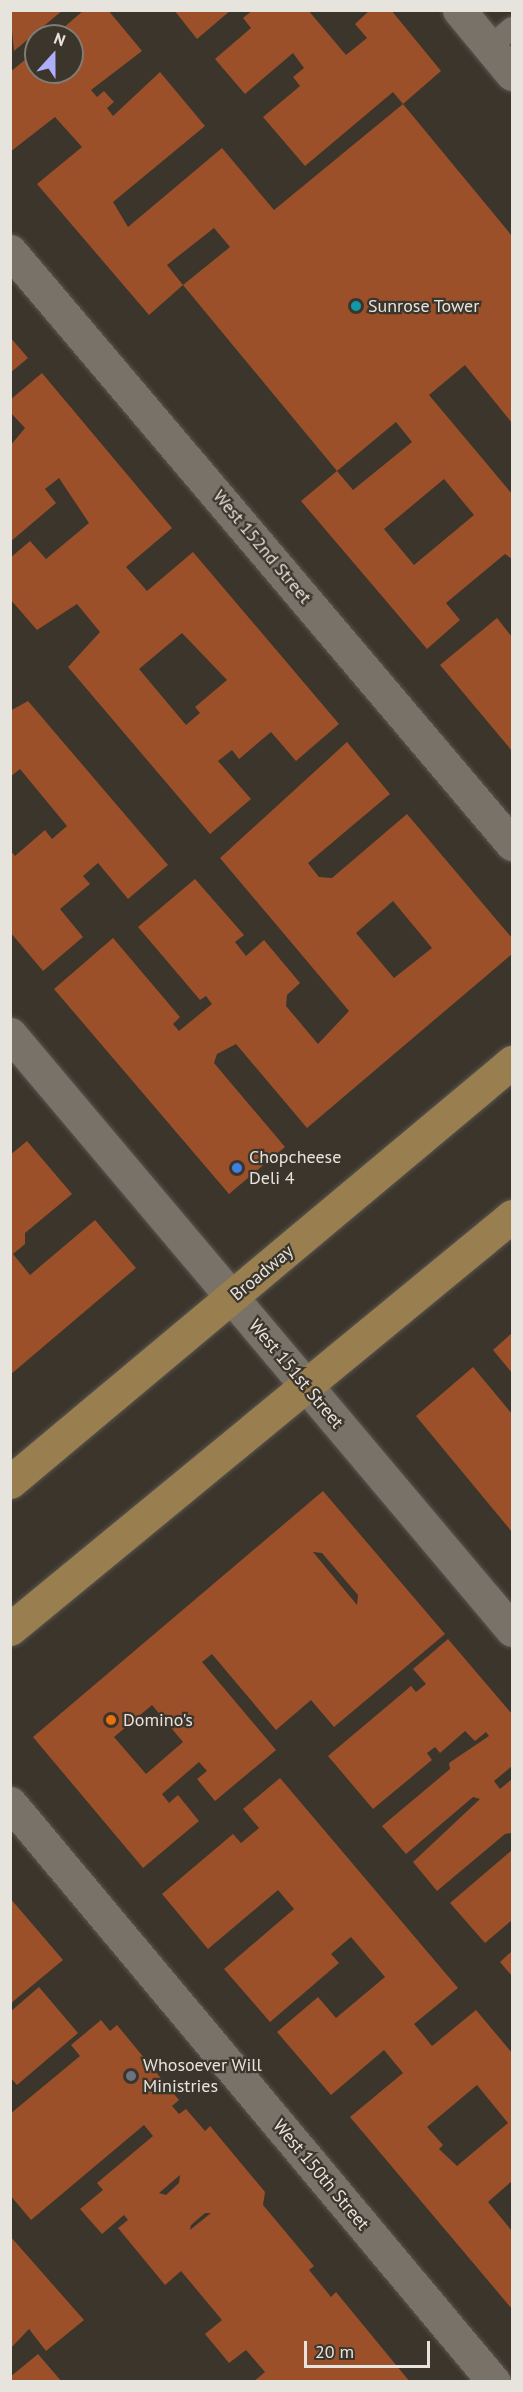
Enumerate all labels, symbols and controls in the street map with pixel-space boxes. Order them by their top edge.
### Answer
north arrow [24,24,84,84]
text: N [51,28,68,50]
place label: Sunrose Tower [368,295,480,317]
marker: Sunrose Tower [349,299,363,313]
street label: West 152nd Street [208,486,316,608]
place label: Chopcheese Deli 4 [249,1147,341,1190]
marker: Chopcheese Deli 4 [230,1161,244,1175]
street label: Broadway [226,1240,298,1306]
street label: West 151st Street [244,1315,348,1433]
place label: Domino's [123,1709,193,1731]
marker: Domino's [104,1713,118,1727]
place label: Whosoever Will Ministries [143,2055,262,2098]
marker: Whosoever Will Ministries [124,2069,138,2083]
street label: West 150th Street [268,2115,374,2235]
scale bar [307,2329,433,2367]
text: 20 m [315,2340,354,2363]

